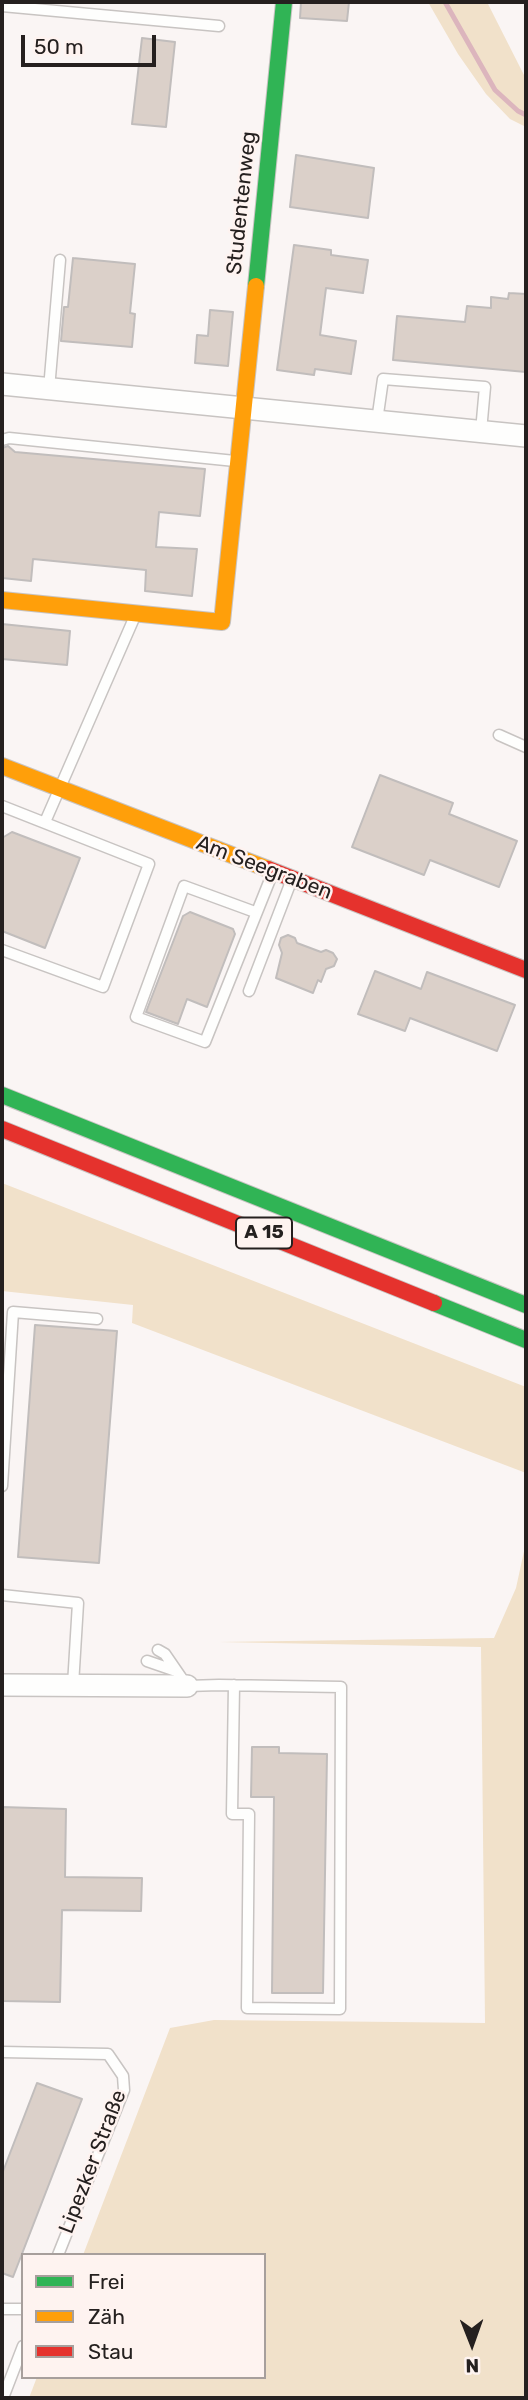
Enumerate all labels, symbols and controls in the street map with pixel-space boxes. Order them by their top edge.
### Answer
scale bar [24,21,159,65]
text: 50 m [34,34,84,59]
street label: Studentenweg [222,130,262,276]
street label: Am Seegraben [193,831,335,905]
road number: A 15 [236,1218,292,1248]
street label: Lipezker Straße [54,2087,132,2237]
legend [21,2253,266,2379]
text: Frei [88,2269,125,2294]
text: Zäh [88,2304,125,2329]
north arrow [437,2309,507,2379]
text: Stau [88,2339,134,2364]
text: N [465,2354,479,2377]

